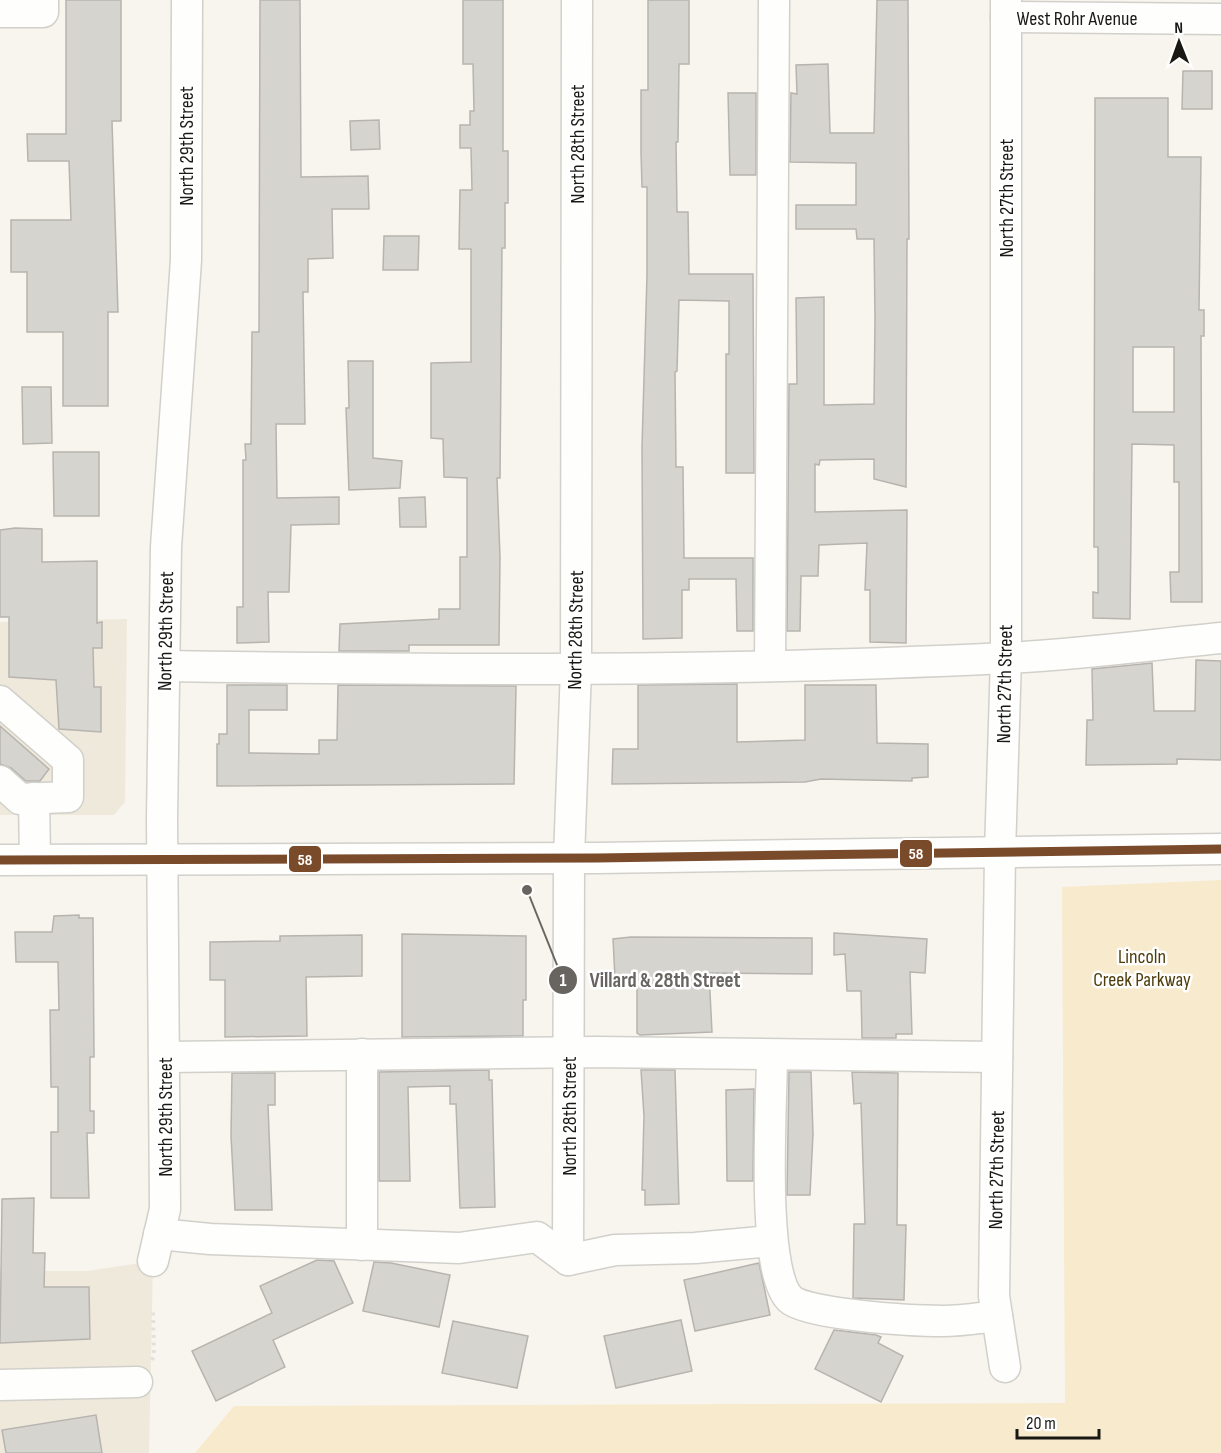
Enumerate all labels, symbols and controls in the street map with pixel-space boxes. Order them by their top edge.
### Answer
street label: West Rohr Avenue [1017,7,1137,31]
north arrow [1149,12,1209,72]
text: N [1174,19,1183,38]
street label: North 28th Street [566,84,590,204]
street label: North 29th Street [175,86,199,206]
street label: North 27th Street [995,139,1019,257]
street label: North 28th Street [563,570,589,690]
street label: North 29th Street [153,571,179,691]
street label: North 27th Street [992,624,1018,744]
line badge: 58 [899,839,933,868]
line badge: 58 [288,845,322,873]
text: 58 [909,845,924,864]
text: 58 [298,851,313,870]
park label: Lincoln Creek Parkway [1093,945,1191,992]
callout: Villard & 28th Street [548,960,753,999]
text: Villard & 28th Street [590,968,741,993]
text: 1 [559,970,567,991]
street label: North 28th Street [558,1056,582,1176]
street label: North 29th Street [154,1057,178,1177]
street label: North 27th Street [984,1110,1010,1230]
scale bar [1017,1402,1100,1440]
text: 20 m [1026,1413,1056,1434]

